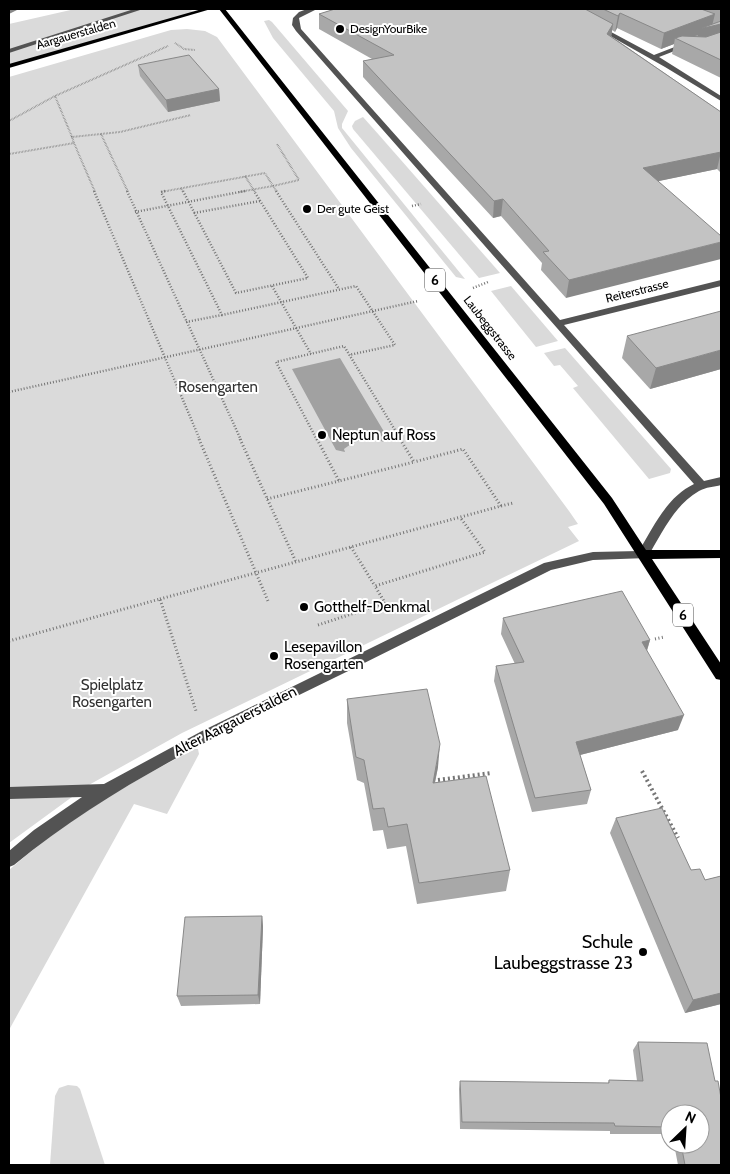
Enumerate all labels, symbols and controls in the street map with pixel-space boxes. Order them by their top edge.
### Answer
street label: Aargauerstalden [34,15,118,52]
place label: DesignYourBike [350,21,427,36]
marker: DesignYourBike [334,23,346,35]
place label: Der gute Geist [317,201,389,216]
marker: Der gute Geist [301,203,313,215]
road number: 6 [425,268,445,292]
street label: Reiterstrasse [604,275,670,306]
street label: Laubeggstrasse [461,293,520,363]
park label: Rosengarten [178,378,258,396]
place label: Neptun auf Ross [332,426,436,444]
marker: Neptun auf Ross [316,429,328,441]
place label: Gotthelf-Denkmal [314,598,431,616]
marker: Gotthelf-Denkmal [298,601,310,613]
road number: 6 [673,604,693,626]
place label: Lesepavillon Rosengarten [284,638,364,673]
marker: Lesepavillon Rosengarten [268,650,280,662]
park label: Spielplatz Rosengarten [72,676,152,711]
street label: Alter Aargauerstalden [170,682,300,760]
place label: Schule Laubeggstrasse 23 [494,931,633,974]
marker: Schule Laubeggstrasse 23 [637,946,649,958]
north arrow [660,1104,710,1154]
text: N [682,1107,699,1127]

